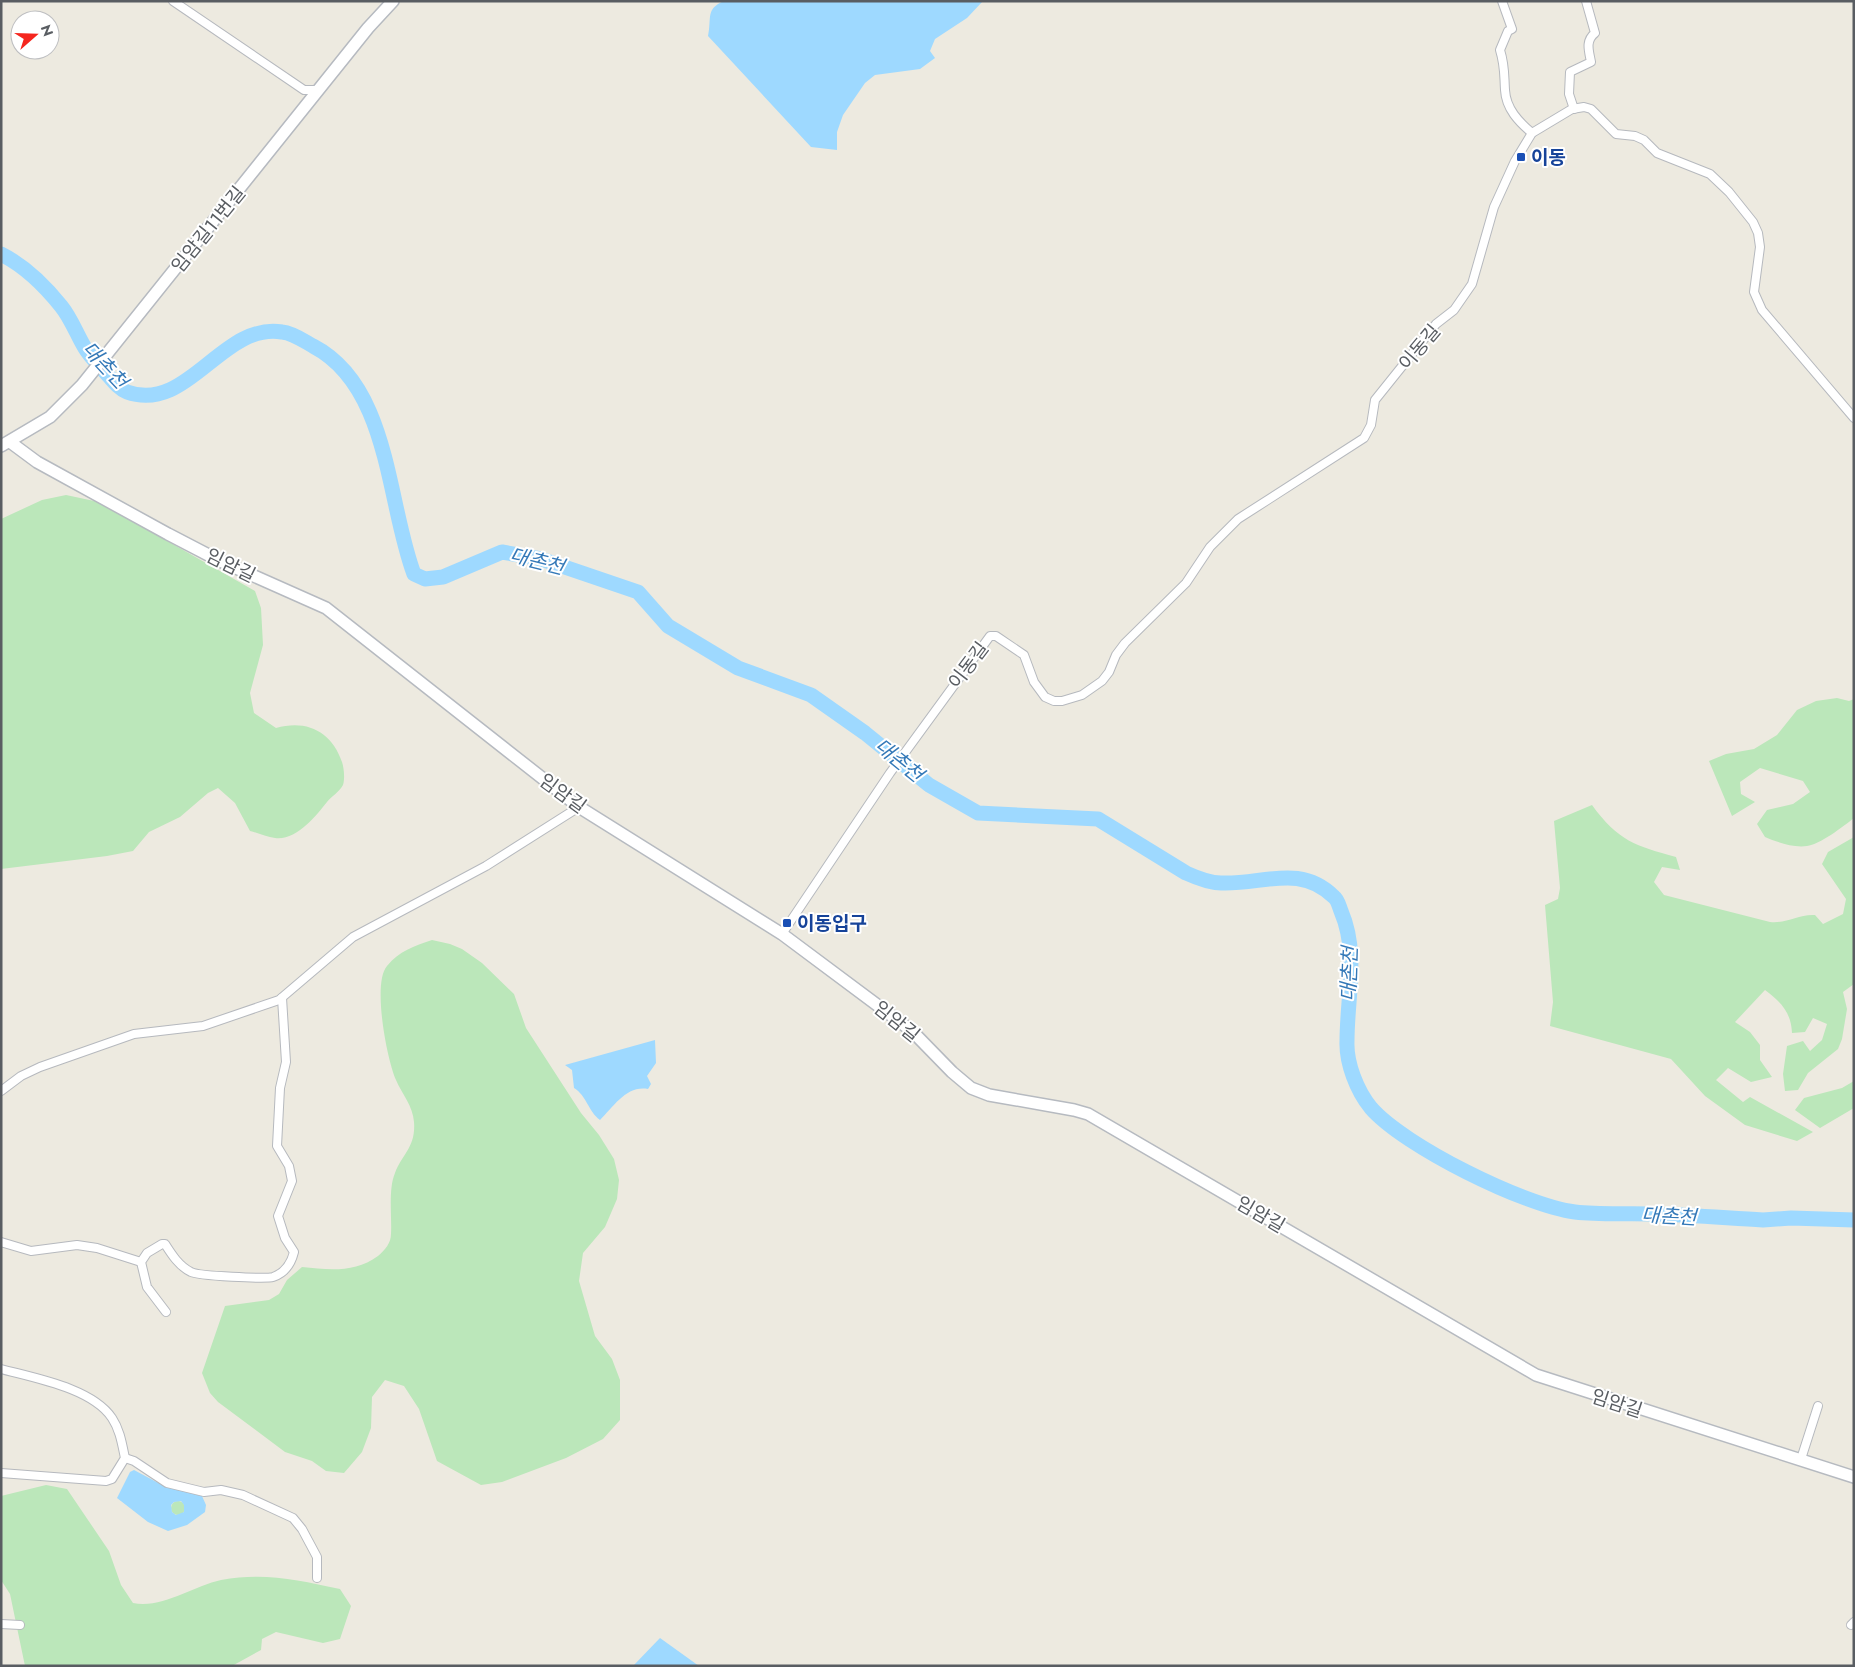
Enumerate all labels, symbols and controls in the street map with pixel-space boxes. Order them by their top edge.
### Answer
north arrow [10,10,60,60]
text: N [36,22,59,39]
place label: 이동 [1531,144,1566,171]
marker: 이동 [1515,151,1527,163]
street label: 임암길11번길 [165,180,252,278]
street label: 이동길 [1392,319,1447,376]
water label: 대촌천 [75,335,136,397]
water label: 대촌천 [507,541,570,583]
street label: 임암길 [201,542,260,589]
street label: 이동길 [942,636,995,694]
water label: 대촌천 [868,732,931,791]
street label: 임암길 [534,767,592,820]
place label: 이동입구 [797,910,867,937]
marker: 이동입구 [781,917,793,929]
water label: 대촌천 [1334,943,1365,1002]
street label: 임암길 [868,994,926,1048]
street label: 임암길 [1231,1190,1290,1239]
water label: 대촌천 [1641,1201,1700,1233]
street label: 임암길 [1588,1383,1646,1424]

